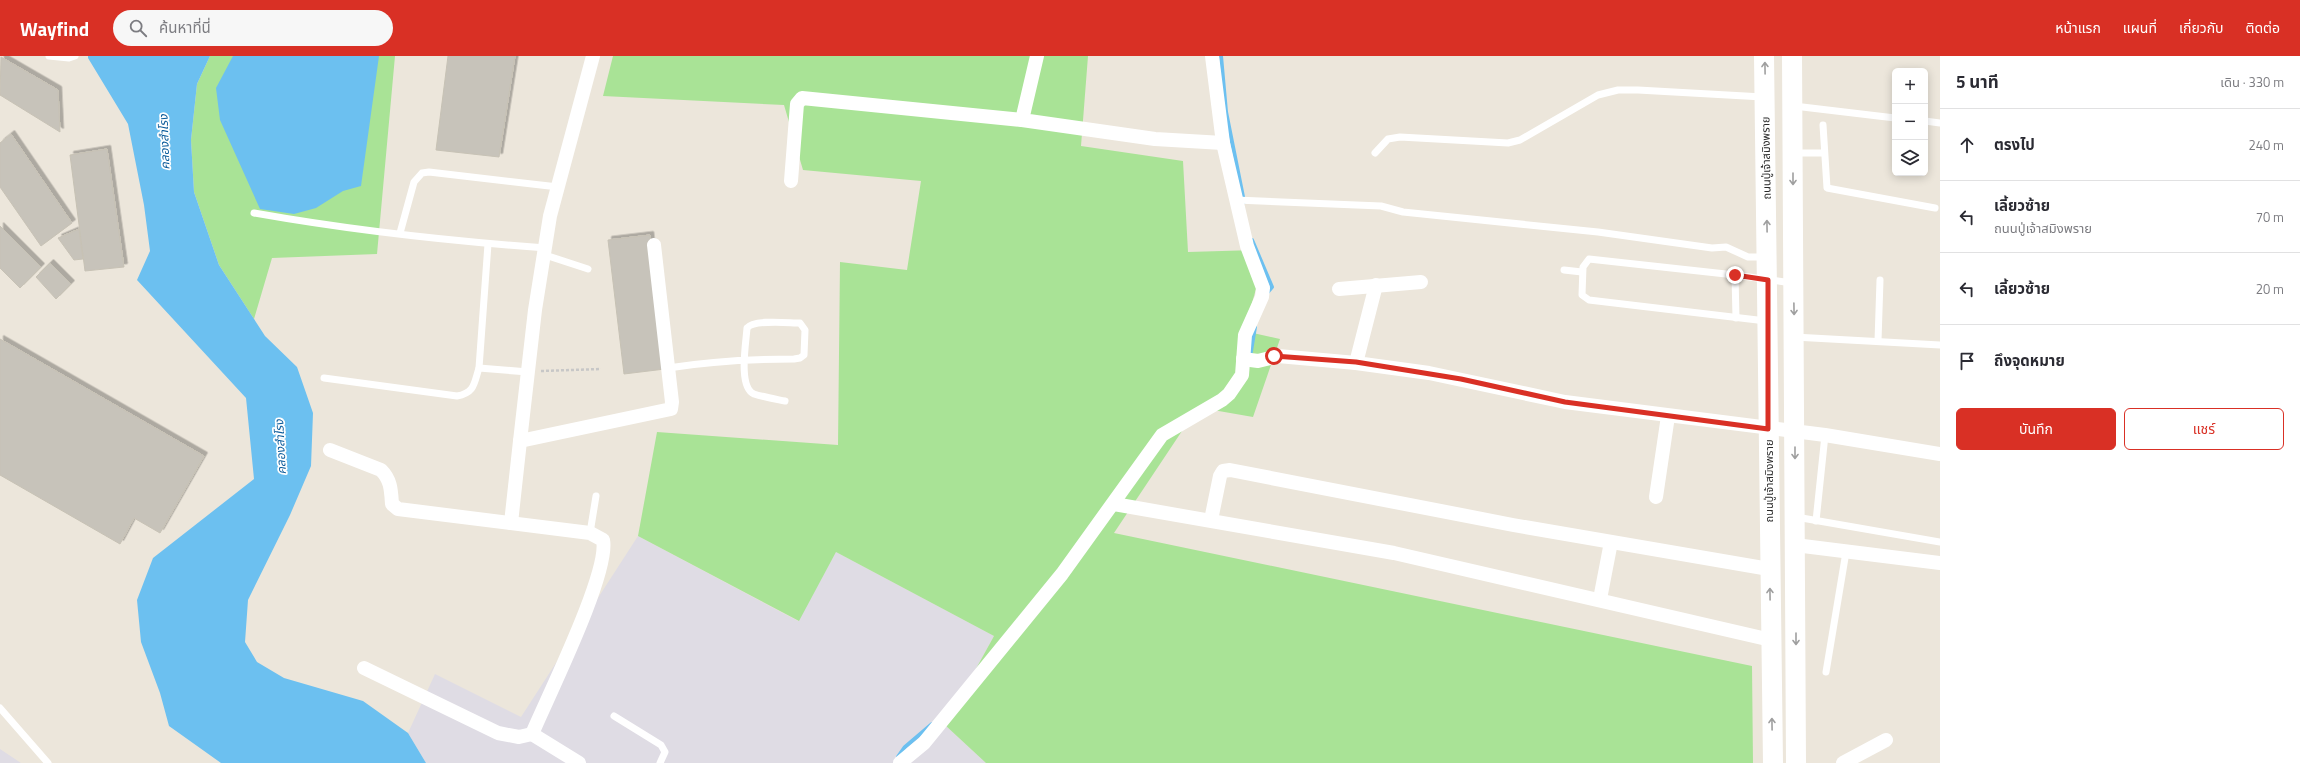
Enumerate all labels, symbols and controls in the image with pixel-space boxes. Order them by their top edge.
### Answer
search box [113,10,393,46]
text: Wayfind [20,14,89,43]
text: ค้นหาที่นี่ [159,16,211,39]
icon: search [127,17,149,39]
text: หน้าแรก [2055,17,2101,38]
text: แผนที่ [2123,17,2157,38]
text: เกี่ยวกับ [2179,17,2224,38]
text: ติดต่อ [2246,17,2280,38]
one-way arrow [1761,62,1768,75]
map controls [1892,68,1928,176]
button: + [1892,68,1928,104]
text: 5 นาที [1956,69,1999,95]
text: เดิน · 330 m [2220,72,2284,92]
button: − [1892,104,1928,140]
water label: คลองสำโรง [154,114,174,170]
street label: ถนนปู่เจ้าสมิงพราย [1757,116,1775,200]
text: ตรงไป [1994,133,2035,156]
icon: ahead [1956,134,1978,156]
text: 240 m [2248,135,2284,155]
button: layers [1892,140,1928,176]
one-way arrow [1789,172,1797,185]
text: เลี้ยวซ้าย [1994,194,2050,217]
icon: left [1956,206,1978,228]
text: 70 m [2256,207,2284,227]
text: ถนนปู่เจ้าสมิงพราย [1994,218,2092,238]
one-way arrow [1763,220,1771,233]
route end [1726,266,1744,284]
text: เลี้ยวซ้าย [1994,277,2050,300]
icon: left [1956,278,1978,300]
text: 20 m [2256,279,2284,299]
one-way arrow [1790,302,1798,315]
route start [1265,347,1283,365]
text: ถึงจุดหมาย [1994,349,2065,372]
icon: arrive [1956,350,1978,372]
button: บันทึก [1956,408,2116,450]
button: แชร์ [2124,408,2284,450]
water label: คลองสำโรง [269,418,291,475]
street label: ถนนปู่เจ้าสมิงพราย [1761,440,1777,522]
one-way arrow [1791,446,1799,459]
one-way arrow [1766,588,1774,601]
one-way arrow [1792,632,1800,645]
one-way arrow [1768,718,1776,731]

